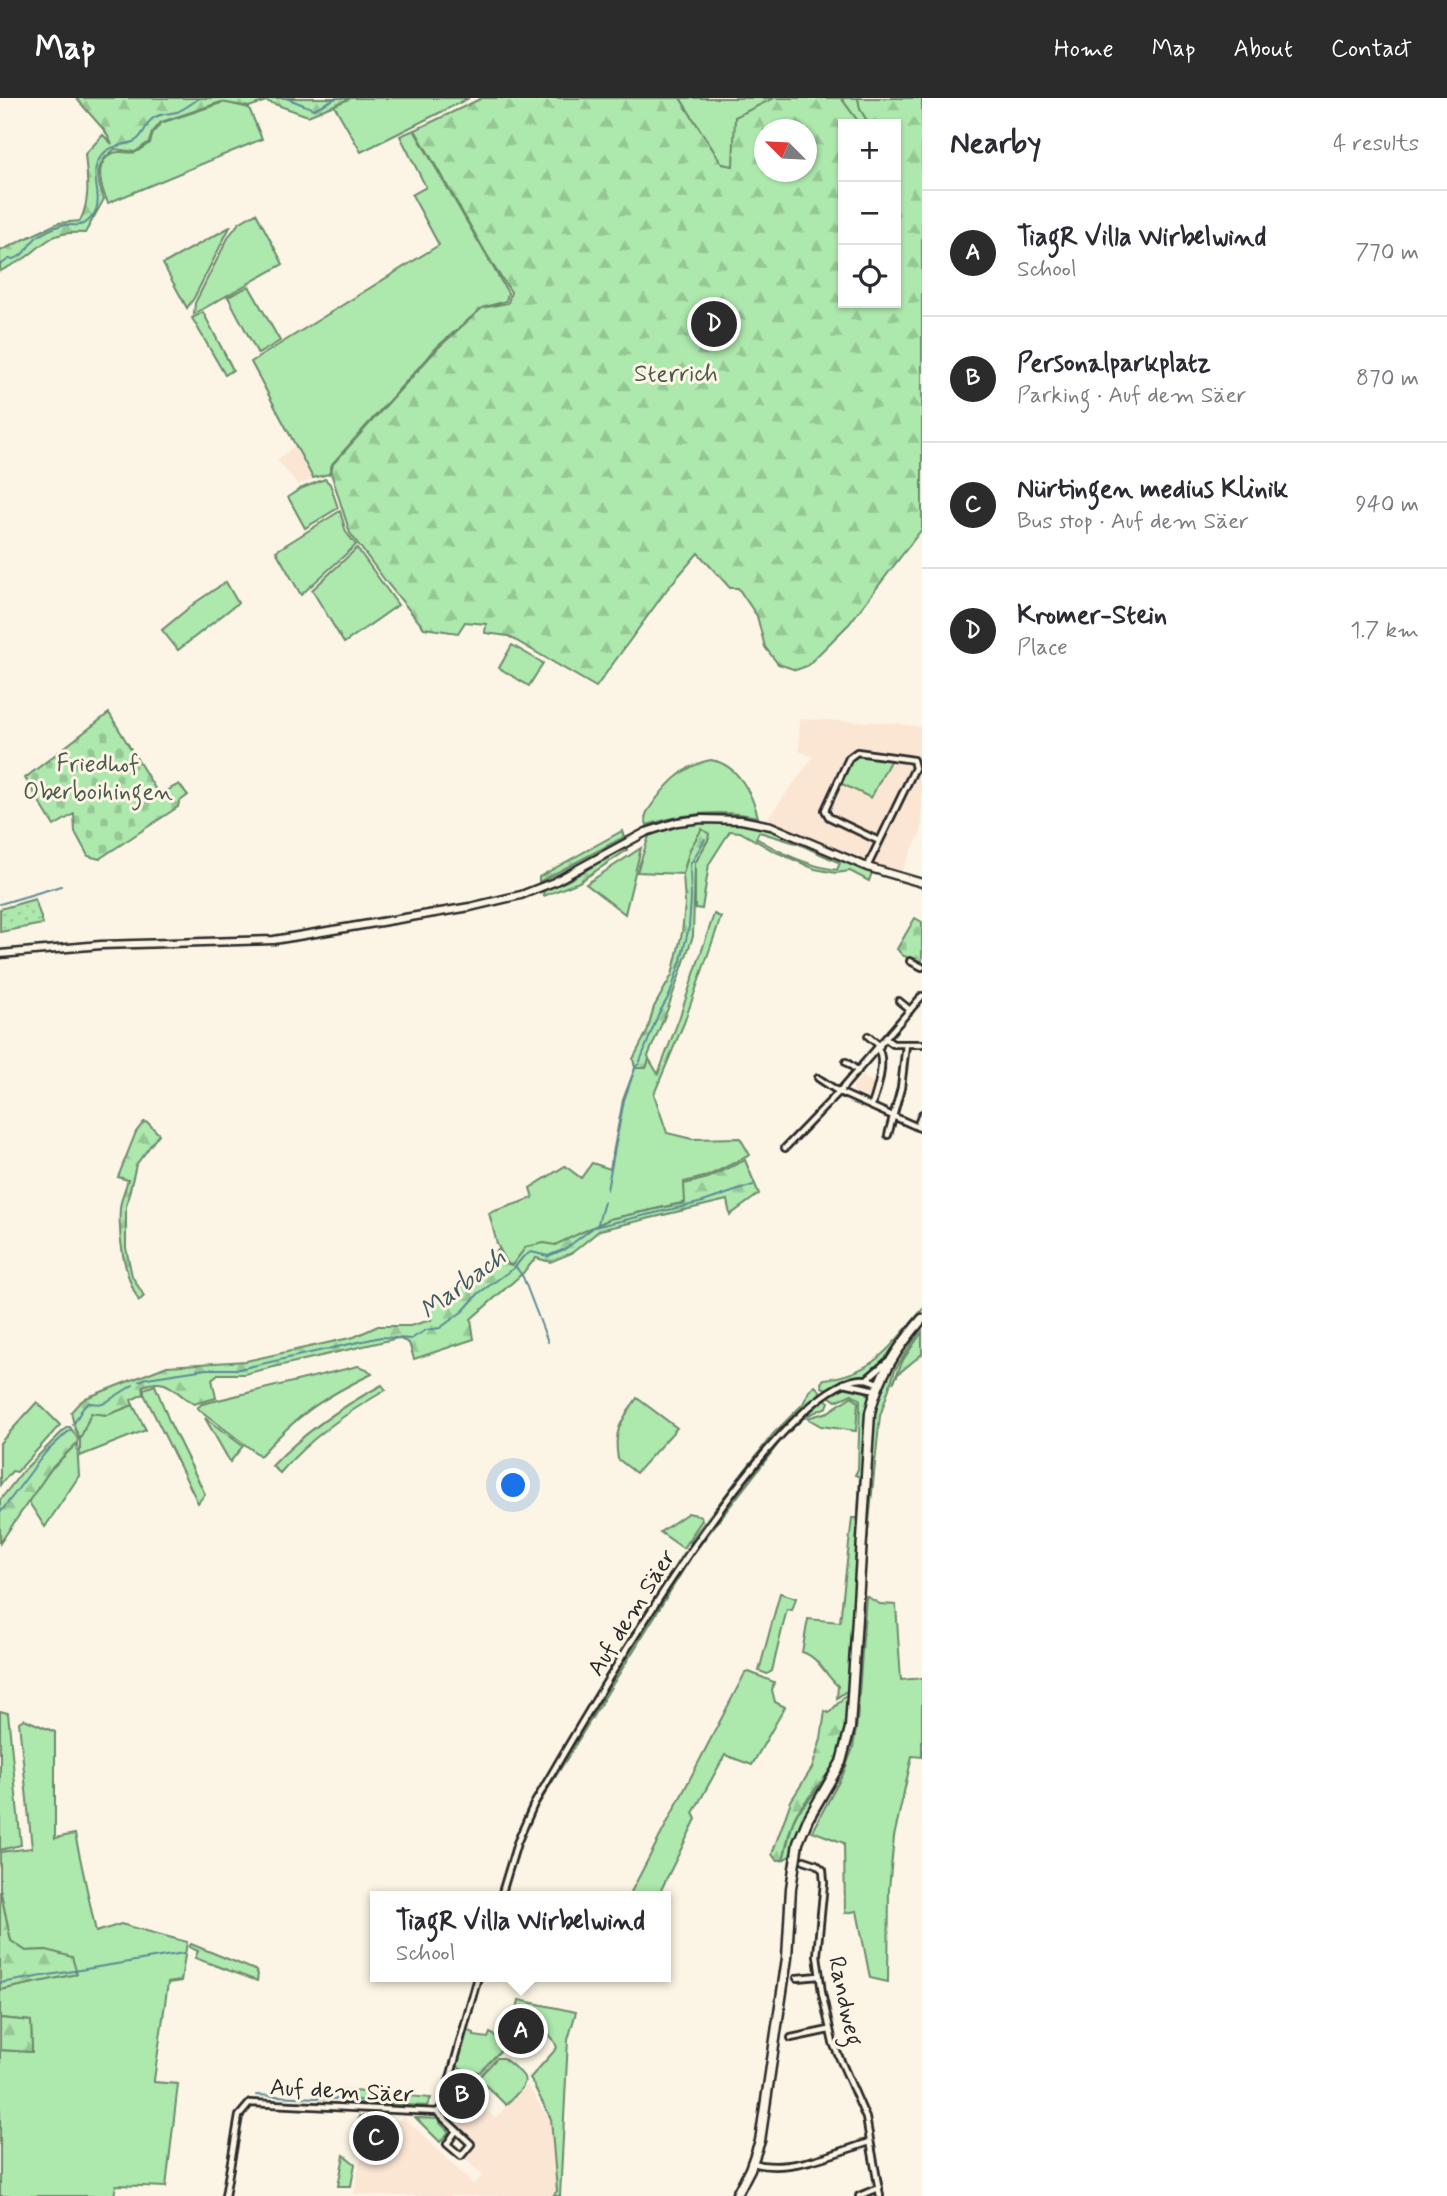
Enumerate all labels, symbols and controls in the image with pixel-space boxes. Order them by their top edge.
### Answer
text: Map [35,27,95,71]
text: Home [1054,34,1114,65]
text: Map [1152,34,1196,65]
text: About [1234,34,1293,65]
text: Contact [1331,34,1412,65]
north arrow [754,119,817,182]
map controls [838,119,901,308]
button: + [838,119,901,182]
text: Nearby [950,124,1041,163]
text: 4 results [1333,129,1419,159]
button: − [838,182,901,245]
text: TiagR Villa Wirbelwind [1017,221,1266,255]
text: A [965,238,981,268]
text: 770 m [1355,238,1419,268]
button: locate [838,245,901,308]
text: School [1017,255,1077,285]
pin: D [691,298,737,350]
text: Personalparkplatz [1017,347,1211,381]
park label: Sterrich [634,359,718,390]
text: B [966,364,980,394]
text: 870 m [1356,364,1419,394]
text: Parking · Auf dem Säer [1017,381,1246,411]
text: Nürtingen medius Klinik [1017,473,1288,507]
text: C [965,490,981,520]
text: 940 m [1355,490,1419,520]
text: Bus stop · Auf dem Säer [1017,507,1249,537]
text: Kromer-Stein [1017,599,1167,633]
text: D [965,616,981,646]
text: 1.7 km [1350,616,1419,646]
text: Place [1017,633,1068,663]
park label: Friedhof Oberboihingen [23,749,173,811]
water label: Marbach [413,1241,513,1328]
your location [496,1468,530,1502]
street label: Auf dem Säer [581,1543,684,1682]
popup [370,1891,671,1982]
text: TiagR Villa Wirbelwind [396,1905,645,1939]
text: School [396,1939,455,1969]
street label: Randweg [817,1954,869,2050]
pin: A [498,2005,544,2057]
pin: B [439,2070,485,2122]
street label: Auf dem Säer [269,2072,415,2111]
pin: C [353,2112,399,2164]

